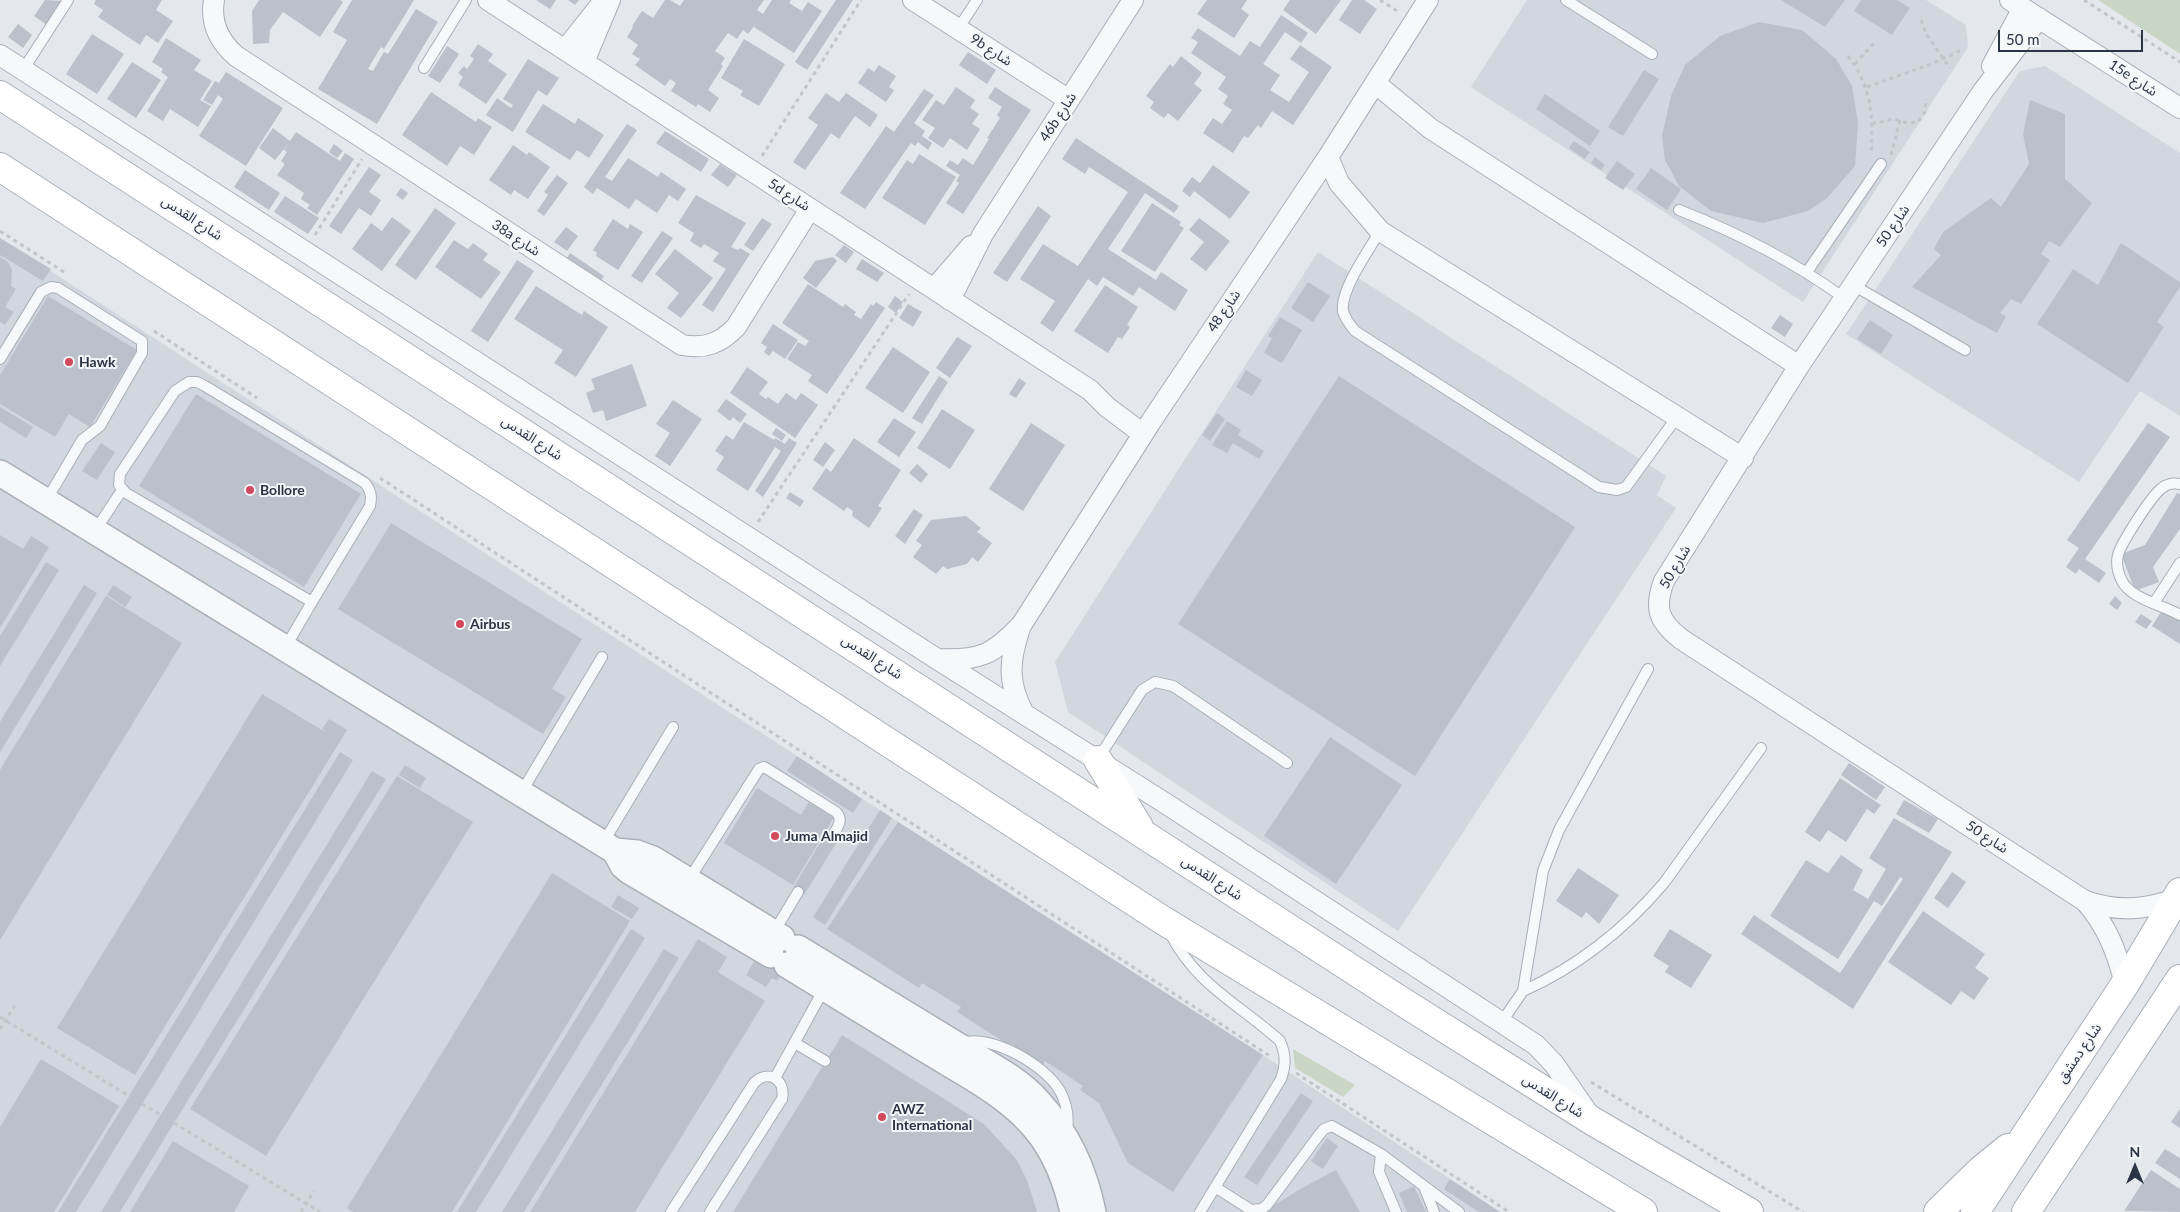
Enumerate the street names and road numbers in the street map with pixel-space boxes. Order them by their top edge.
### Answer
street label: 9b شارع [967,30,1015,70]
street label: 15e شارع [2106,56,2160,100]
street label: 46b شارع [1036,89,1080,145]
street label: 5d شارع [765,175,813,215]
street label: شارع القدس [158,192,226,244]
street label: شارع 50 [1873,202,1913,250]
street label: 38a شارع [489,216,543,260]
street label: شارع 48 [1204,287,1244,335]
street label: شارع القدس [498,412,566,464]
street label: شارع 50 [1656,542,1694,592]
street label: شارع القدس [838,631,906,683]
street label: شارع 50 [1963,817,2011,857]
street label: شارع القدس [1178,852,1246,904]
street label: شارع دمشق [2053,1020,2105,1086]
street label: شارع القدس [1519,1071,1587,1121]

